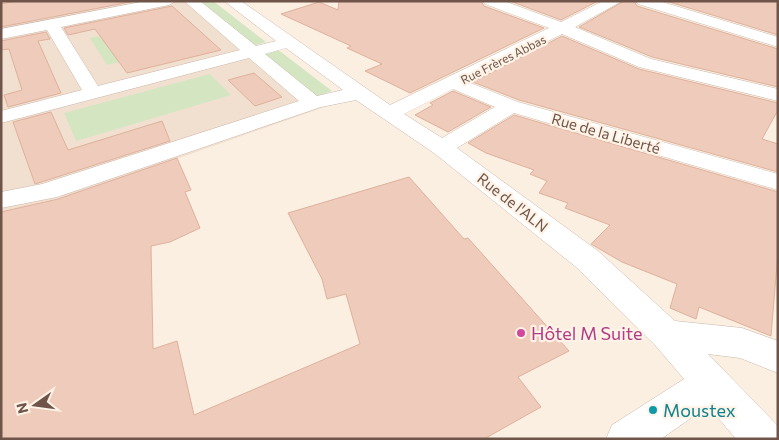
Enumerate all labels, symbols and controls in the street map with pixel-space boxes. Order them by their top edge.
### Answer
street label: Rue Frères Abbas [458,31,548,87]
street label: Rue de la Liberté [550,109,663,157]
street label: Rue de l'ALN [474,169,552,235]
place label: Hôtel M Suite [531,322,643,344]
marker: Hôtel M Suite [515,327,527,339]
north arrow [10,380,60,430]
place label: Moustex [663,399,736,421]
text: N [12,401,31,415]
marker: Moustex [647,404,659,416]

